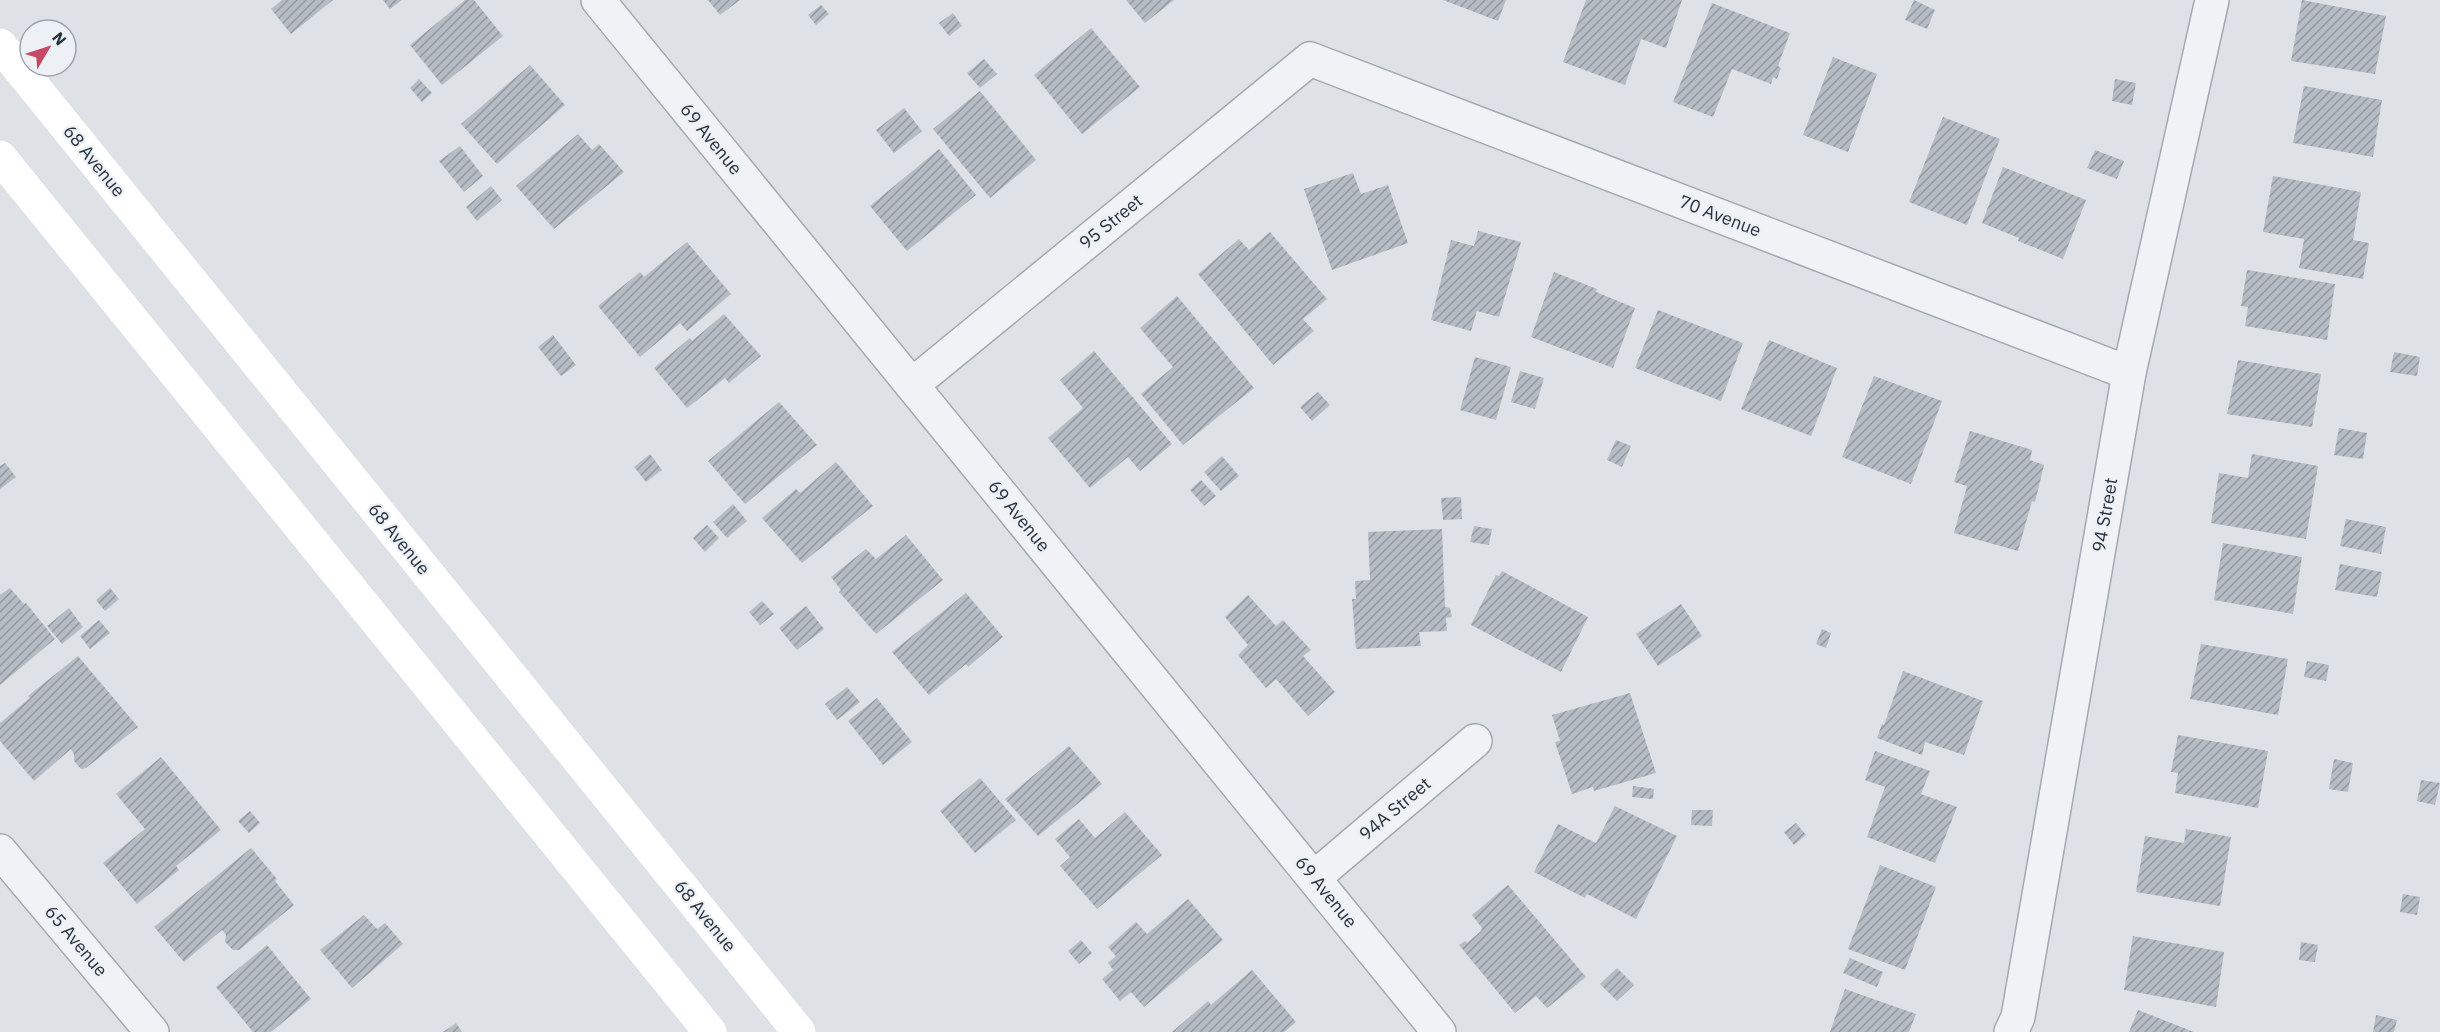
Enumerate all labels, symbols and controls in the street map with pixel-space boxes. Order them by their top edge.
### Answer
north arrow [18,18,78,78]
text: N [48,28,71,49]
street label: 69 Avenue [675,98,747,179]
street label: 68 Avenue [58,120,130,201]
street label: 95 Street [1074,189,1147,254]
street label: 70 Avenue [1676,189,1765,242]
street label: 69 Avenue [983,475,1055,556]
street label: 94 Street [2087,476,2122,554]
street label: 68 Avenue [363,498,435,579]
street label: 94A Street [1354,772,1435,845]
street label: 69 Avenue [1290,851,1362,932]
street label: 68 Avenue [669,875,741,956]
street label: 65 Avenue [40,900,113,981]

